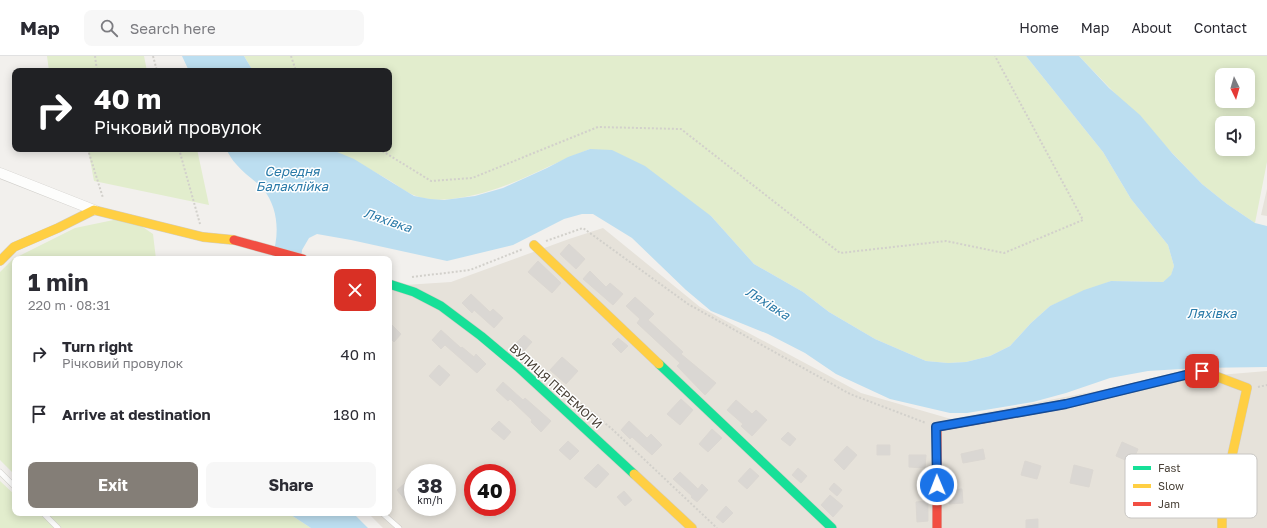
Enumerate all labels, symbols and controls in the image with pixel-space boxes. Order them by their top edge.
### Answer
search box [84,10,364,46]
text: Map [20,16,60,39]
icon: search [98,17,120,39]
text: Search here [130,19,216,37]
text: Home [1019,19,1059,36]
text: Map [1081,19,1109,36]
text: About [1131,19,1172,36]
text: Contact [1194,19,1247,36]
north arrow [1215,68,1255,108]
map controls [1215,68,1255,156]
text: 40 m [94,82,161,115]
icon: right [28,84,80,136]
text: Річковий провулок [94,116,262,138]
button: sound [1215,116,1255,156]
water label: Середня Балаклійка [256,163,329,194]
water label: Ляхівка [362,204,415,236]
text: 1 min [28,267,88,296]
button: close [334,269,376,311]
water label: Ляхівка [743,283,794,323]
text: 220 m · 08:31 [28,297,110,313]
water label: Ляхівка [1187,305,1237,321]
text: Turn right [62,337,133,355]
street label: ВУЛИЦЯ ПЕРЕМОГИ [507,340,605,432]
icon: right [28,343,50,365]
text: 40 m [341,345,376,363]
pin [1185,354,1219,388]
text: Річковий провулок [62,355,183,371]
icon: arrive [1191,360,1213,382]
icon: arrive [28,403,50,425]
text: Arrive at destination [62,405,211,423]
text: 180 m [333,405,376,423]
legend [1125,454,1257,518]
text: Fast [1158,461,1181,474]
button: Exit [28,462,198,508]
button: Share [206,462,376,508]
speed limit sign: 40 [464,464,516,516]
position arrow [916,464,958,506]
text: 38 [417,473,442,497]
text: Slow [1158,479,1184,492]
text: km/h [417,494,443,506]
text: Jam [1158,497,1180,510]

